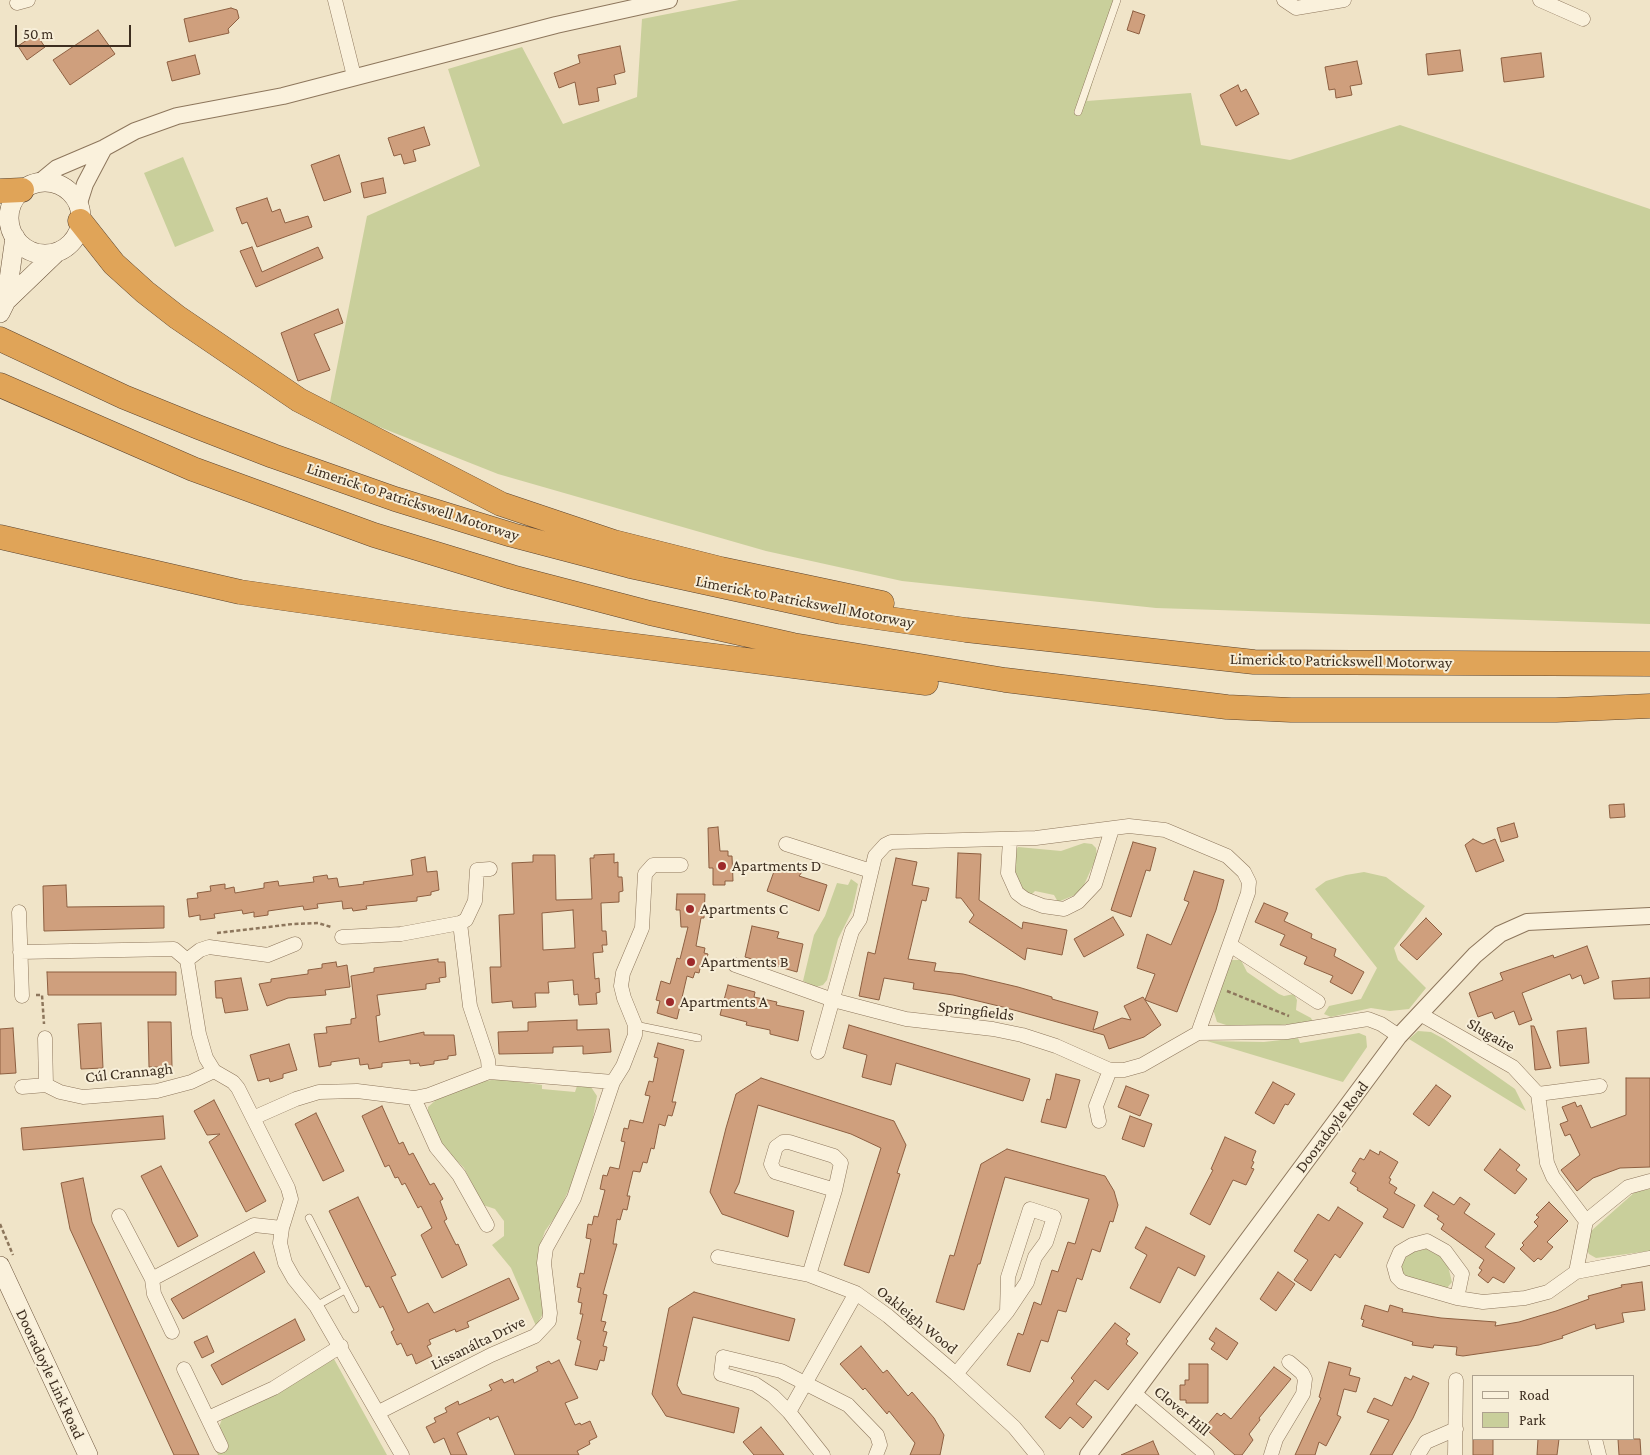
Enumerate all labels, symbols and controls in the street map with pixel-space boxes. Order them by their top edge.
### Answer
scale bar [18,15,134,47]
text: 50 m [23,26,53,42]
street label: Limerick to Patrickswell Motorway [304,458,522,546]
street label: Limerick to Patrickswell Motorway [694,571,916,633]
street label: Limerick to Patrickswell Motorway [1230,649,1452,673]
place label: Apartments D [732,856,821,876]
marker: Apartments D [716,860,728,872]
place label: Apartments C [700,899,788,919]
marker: Apartments C [684,903,696,915]
place label: Apartments B [701,952,789,972]
marker: Apartments B [685,956,697,968]
place label: Apartments A [680,992,768,1012]
marker: Apartments A [664,996,676,1008]
street label: Springfields [937,997,1015,1025]
street label: Slugaire [1464,1014,1518,1056]
street label: Cúl Crannagh [84,1059,174,1087]
street label: Dooradoyle Road [1291,1077,1373,1177]
street label: Oakleigh Wood [873,1281,961,1359]
street label: Dooradoyle Link Road [11,1306,89,1442]
street label: Lissanálta Drive [428,1312,528,1374]
legend [1472,1375,1635,1440]
street label: Clover Hill [1150,1382,1214,1440]
text: Road [1519,1387,1549,1403]
text: Park [1519,1412,1546,1428]

